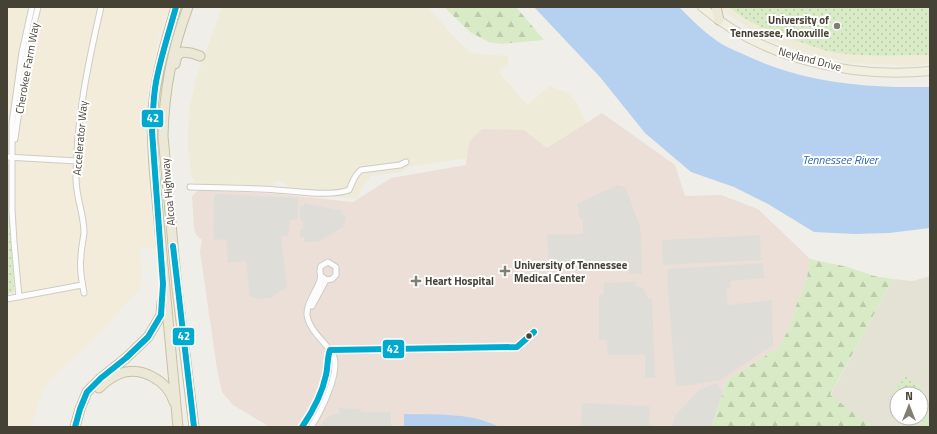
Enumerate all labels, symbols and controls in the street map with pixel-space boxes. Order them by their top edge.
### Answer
place label: University of Tennessee, Knoxville [730,12,829,41]
street label: Cherokee Farm Way [11,20,43,115]
marker: University of Tennessee, Knoxville [832,21,842,31]
street label: Neyland Drive [777,43,844,75]
street label: Accelerator Way [69,99,91,176]
line badge: 42 [141,109,164,128]
text: 42 [147,110,159,126]
water label: Tennessee River [802,150,880,169]
street label: Alcoa Highway [157,157,179,227]
place label: University of Tennessee Medical Center [514,257,628,286]
marker: University of Tennessee Medical Center [499,265,511,277]
place label: Heart Hospital [425,273,494,289]
marker: Heart Hospital [410,275,422,287]
line badge: 42 [172,327,195,346]
text: 42 [178,328,190,344]
unlabelled marker [524,331,534,341]
line badge: 42 [382,339,405,359]
text: 42 [387,341,399,357]
north arrow [889,386,929,426]
text: N [905,388,913,404]

